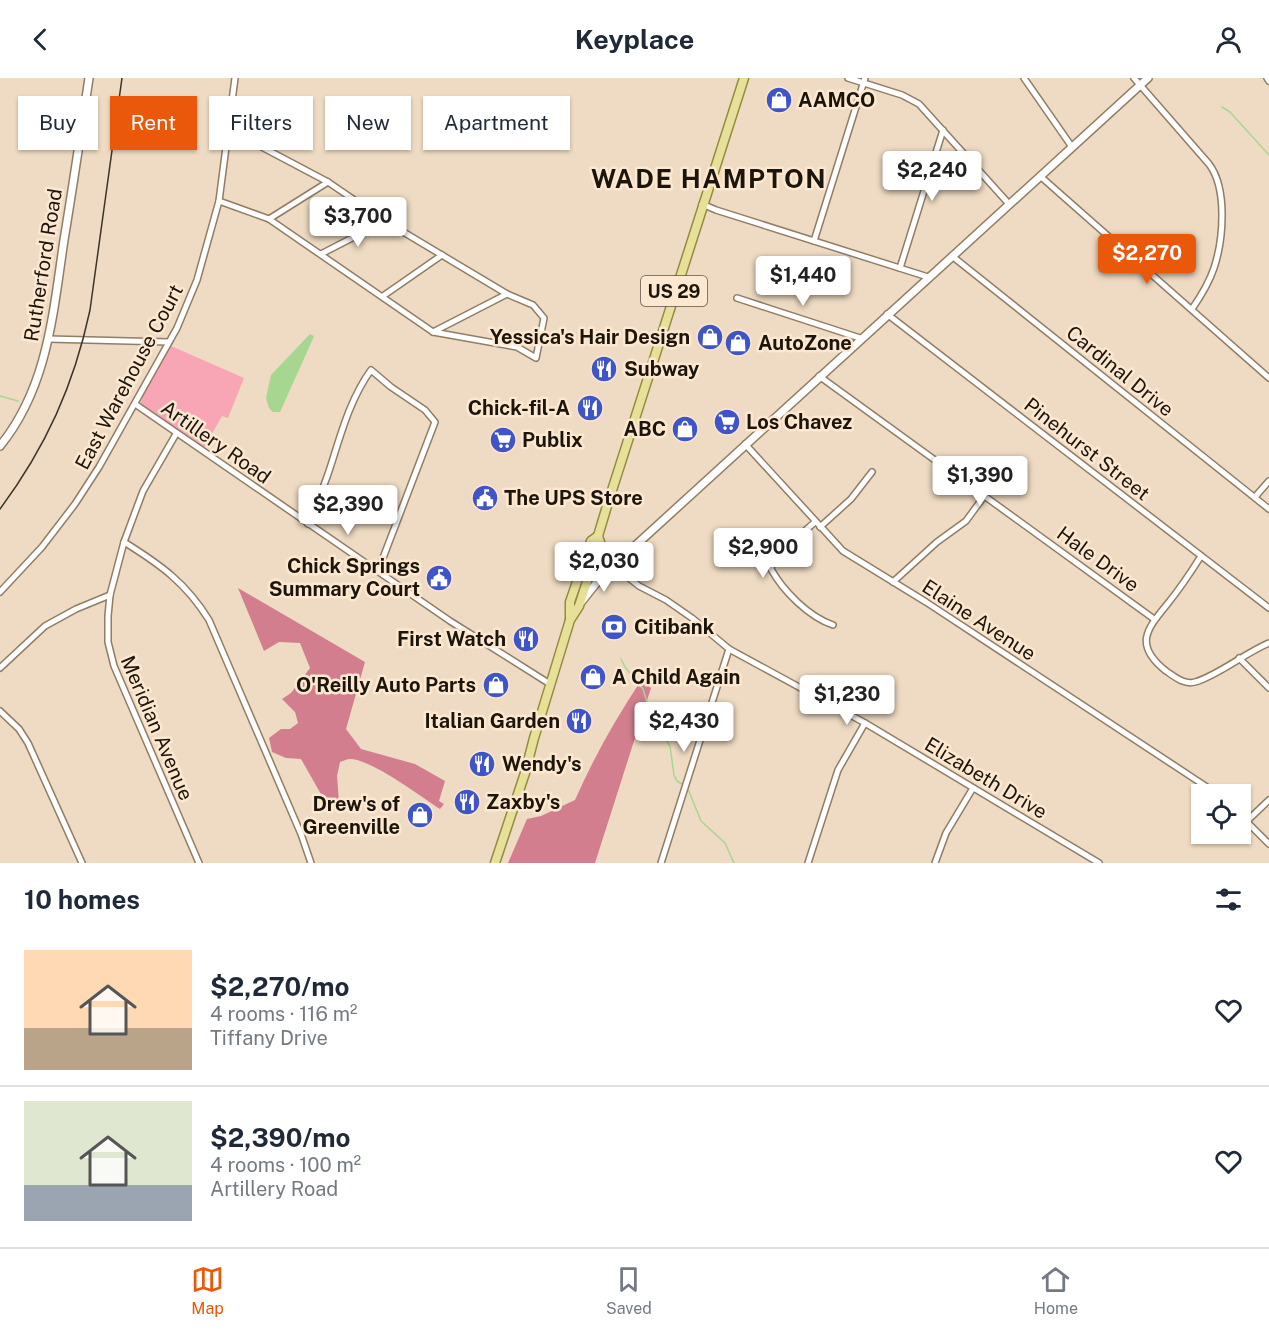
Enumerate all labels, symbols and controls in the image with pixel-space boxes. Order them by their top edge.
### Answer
icon: back [24,23,57,56]
text: Keyplace [575,23,694,55]
icon: person [1212,23,1245,56]
shop icon: AAMCO [764,85,794,115]
place label: AAMCO [798,88,875,112]
chip: Buy [18,96,98,150]
chip: Rent [110,96,197,150]
chip: Filters [209,96,313,150]
chip: New [325,96,411,150]
chip: Apartment [423,96,570,150]
pin: $2,240 [883,151,981,202]
text: $2,240 [897,158,967,182]
district label: WADE HAMPTON [591,163,827,194]
street label: Rutherford Road [19,187,67,343]
pin: $3,700 [309,197,407,248]
text: $3,700 [324,204,392,228]
pin: $2,270 [1098,234,1196,285]
text: $2,270 [1112,241,1182,265]
pin: $1,440 [754,256,852,307]
text: $1,440 [770,263,836,287]
road number: US 29 [641,276,707,306]
street label: East Warehouse Court [70,280,188,474]
street label: Cardinal Drive [1062,321,1178,421]
shop icon: Yessica's Hair Design [695,322,725,352]
place label: Yessica's Hair Design [490,325,690,349]
shop icon: AutoZone [723,328,753,358]
place label: AutoZone [758,331,852,355]
restaurant icon: Subway [589,354,619,384]
place label: Subway [624,357,699,381]
restaurant icon: Chick-fil-A [575,393,605,423]
street label: Pinehurst Street [1019,393,1155,505]
street label: Artillery Road [157,395,275,489]
place label: Chick-fil-A [468,396,570,420]
supermarket icon: Los Chavez [712,407,742,437]
place label: Los Chavez [746,410,852,434]
shop icon: ABC [670,414,700,444]
place label: ABC [623,417,666,441]
supermarket icon: Publix [488,425,518,455]
place label: Publix [522,428,583,452]
pin: $1,390 [931,456,1029,507]
text: $1,390 [947,463,1013,487]
public building icon: The UPS Store [470,483,500,513]
pin: $2,390 [299,485,397,536]
place label: The UPS Store [504,486,643,510]
text: $2,390 [312,492,384,516]
street label: Hale Drive [1052,521,1144,597]
pin: $2,900 [714,528,812,579]
text: $2,900 [728,535,798,559]
pin: $2,030 [555,542,653,593]
text: $2,030 [569,549,639,573]
place label: Chick Springs Summary Court [269,554,420,601]
public building icon: Chick Springs Summary Court [424,563,454,593]
street label: Elaine Avenue [918,574,1040,666]
bank icon: Citibank [599,612,629,642]
place label: Citibank [634,615,715,639]
restaurant icon: First Watch [511,624,541,654]
place label: First Watch [397,627,506,651]
street label: Meridian Avenue [116,652,198,804]
shop icon: A Child Again [578,662,608,692]
place label: A Child Again [612,665,740,689]
shop icon: O'Reilly Auto Parts [481,670,511,700]
place label: O'Reilly Auto Parts [296,673,476,697]
pin: $1,230 [798,675,896,726]
text: $1,230 [814,682,880,706]
pin: $2,430 [635,702,733,753]
restaurant icon: Italian Garden [564,706,594,736]
place label: Italian Garden [425,709,560,733]
text: $2,430 [648,709,720,733]
street label: Elizabeth Drive [920,732,1052,824]
restaurant icon: Wendy's [467,749,497,779]
place label: Wendy's [502,752,582,776]
map controls [1191,784,1251,844]
button: locate [1191,784,1251,844]
restaurant icon: Zaxby's [452,787,482,817]
place label: Zaxby's [486,790,560,814]
place label: Drew's of Greenville [302,792,400,839]
shop icon: Drew's of Greenville [405,800,435,830]
icon: filters [1212,883,1245,916]
text: 10 homes [24,884,140,915]
text: $2,270/mo [210,971,349,1002]
icon: home [72,974,144,1046]
icon: heart [1212,994,1245,1027]
text: 4 rooms · 116 m² [210,1002,357,1026]
text: Tiffany Drive [210,1026,328,1050]
text: $2,390/mo [210,1122,351,1153]
icon: home [72,1125,144,1197]
icon: heart [1212,1145,1245,1178]
text: 4 rooms · 100 m² [210,1153,361,1177]
text: Artillery Road [210,1177,338,1201]
tab: Map [191,1263,224,1318]
tab: Saved [606,1263,652,1318]
tab: Home [1034,1263,1078,1318]

